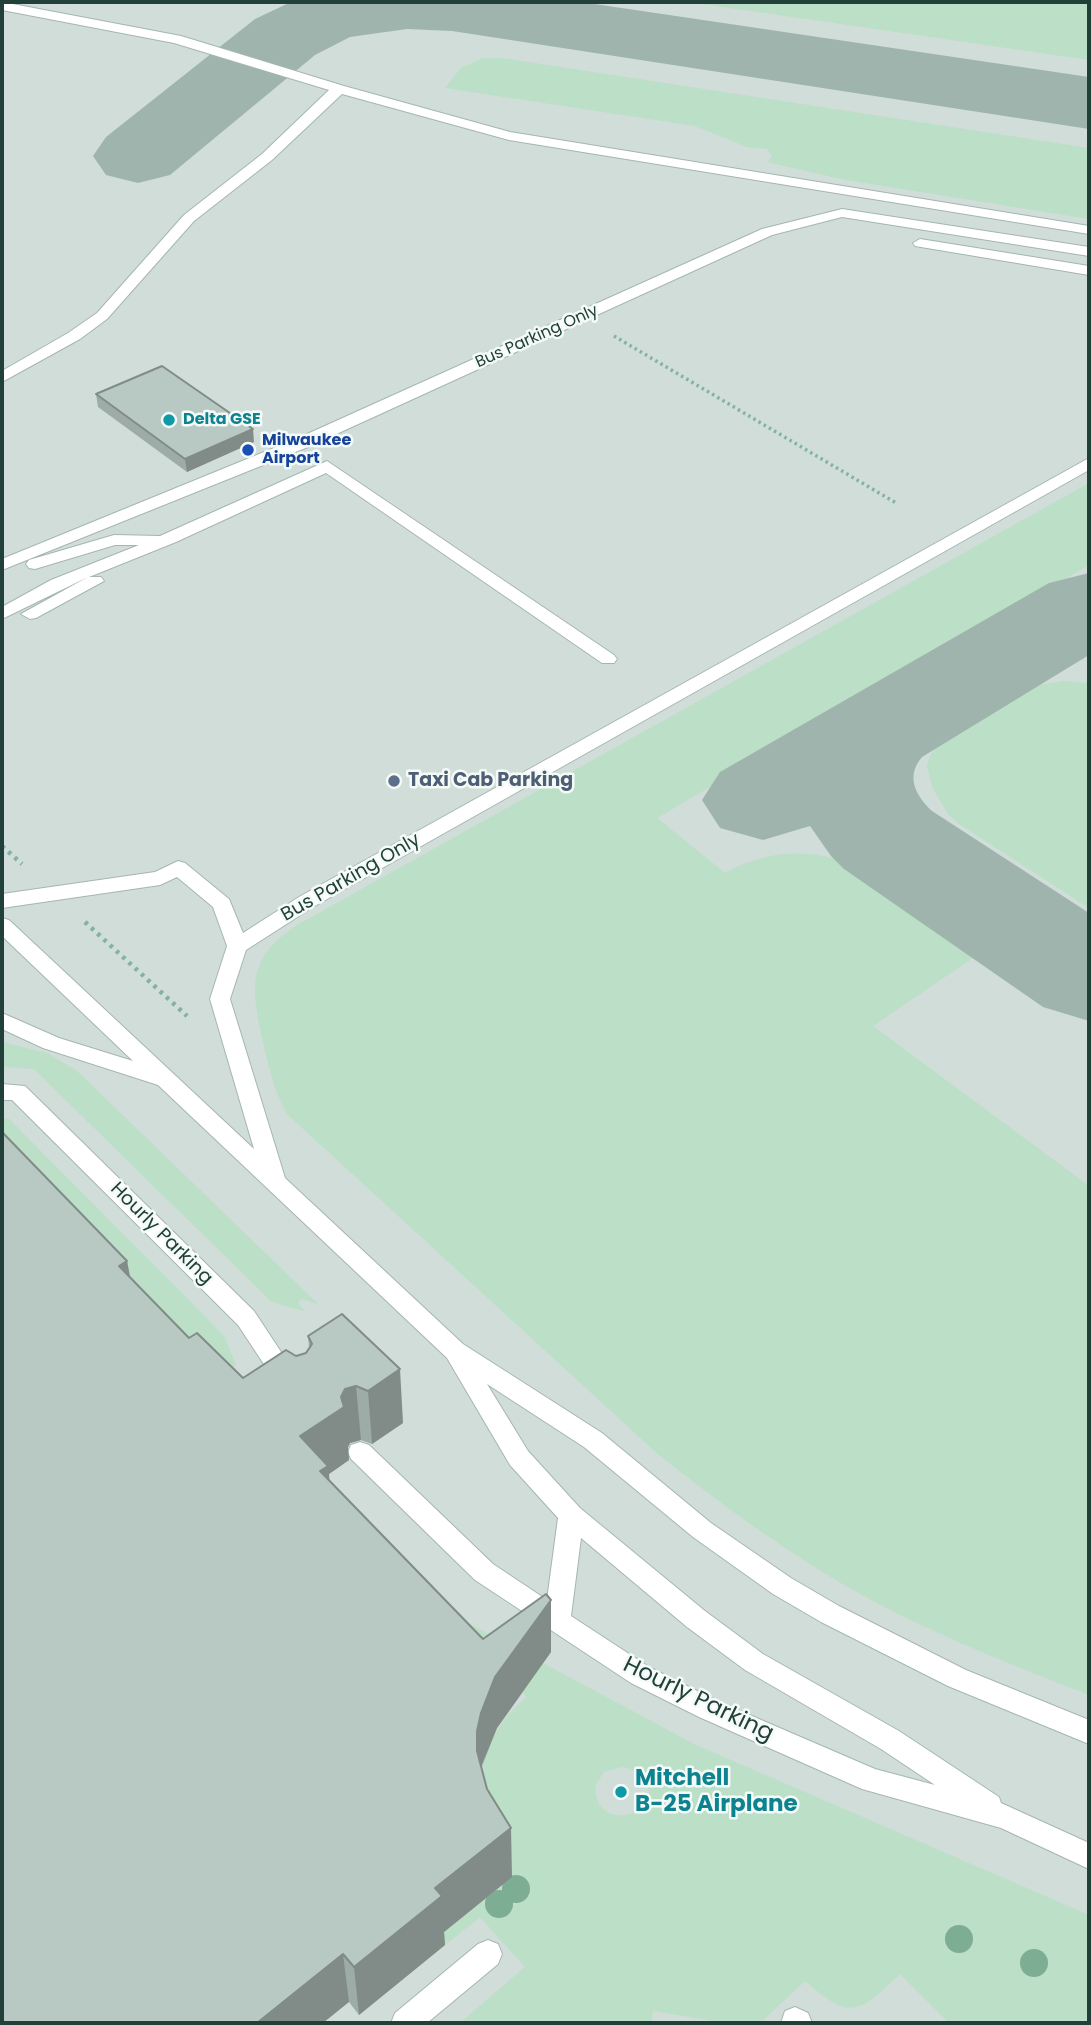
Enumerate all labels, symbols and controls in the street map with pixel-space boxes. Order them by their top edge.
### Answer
street label: Bus Parking Only [473,301,601,373]
place label: Delta GSE [183,410,261,430]
marker: Delta GSE [161,412,177,428]
place label: Milwaukee Airport [262,431,351,469]
marker: Milwaukee Airport [240,442,256,458]
place label: Taxi Cab Parking [408,770,573,792]
marker: Taxi Cab Parking [386,773,402,789]
street label: Bus Parking Only [277,829,425,927]
street label: Hourly Parking [105,1178,217,1290]
street label: Hourly Parking [618,1652,778,1748]
place label: Mitchell B-25 Airplane [635,1765,798,1819]
marker: Mitchell B-25 Airplane [613,1784,629,1800]

